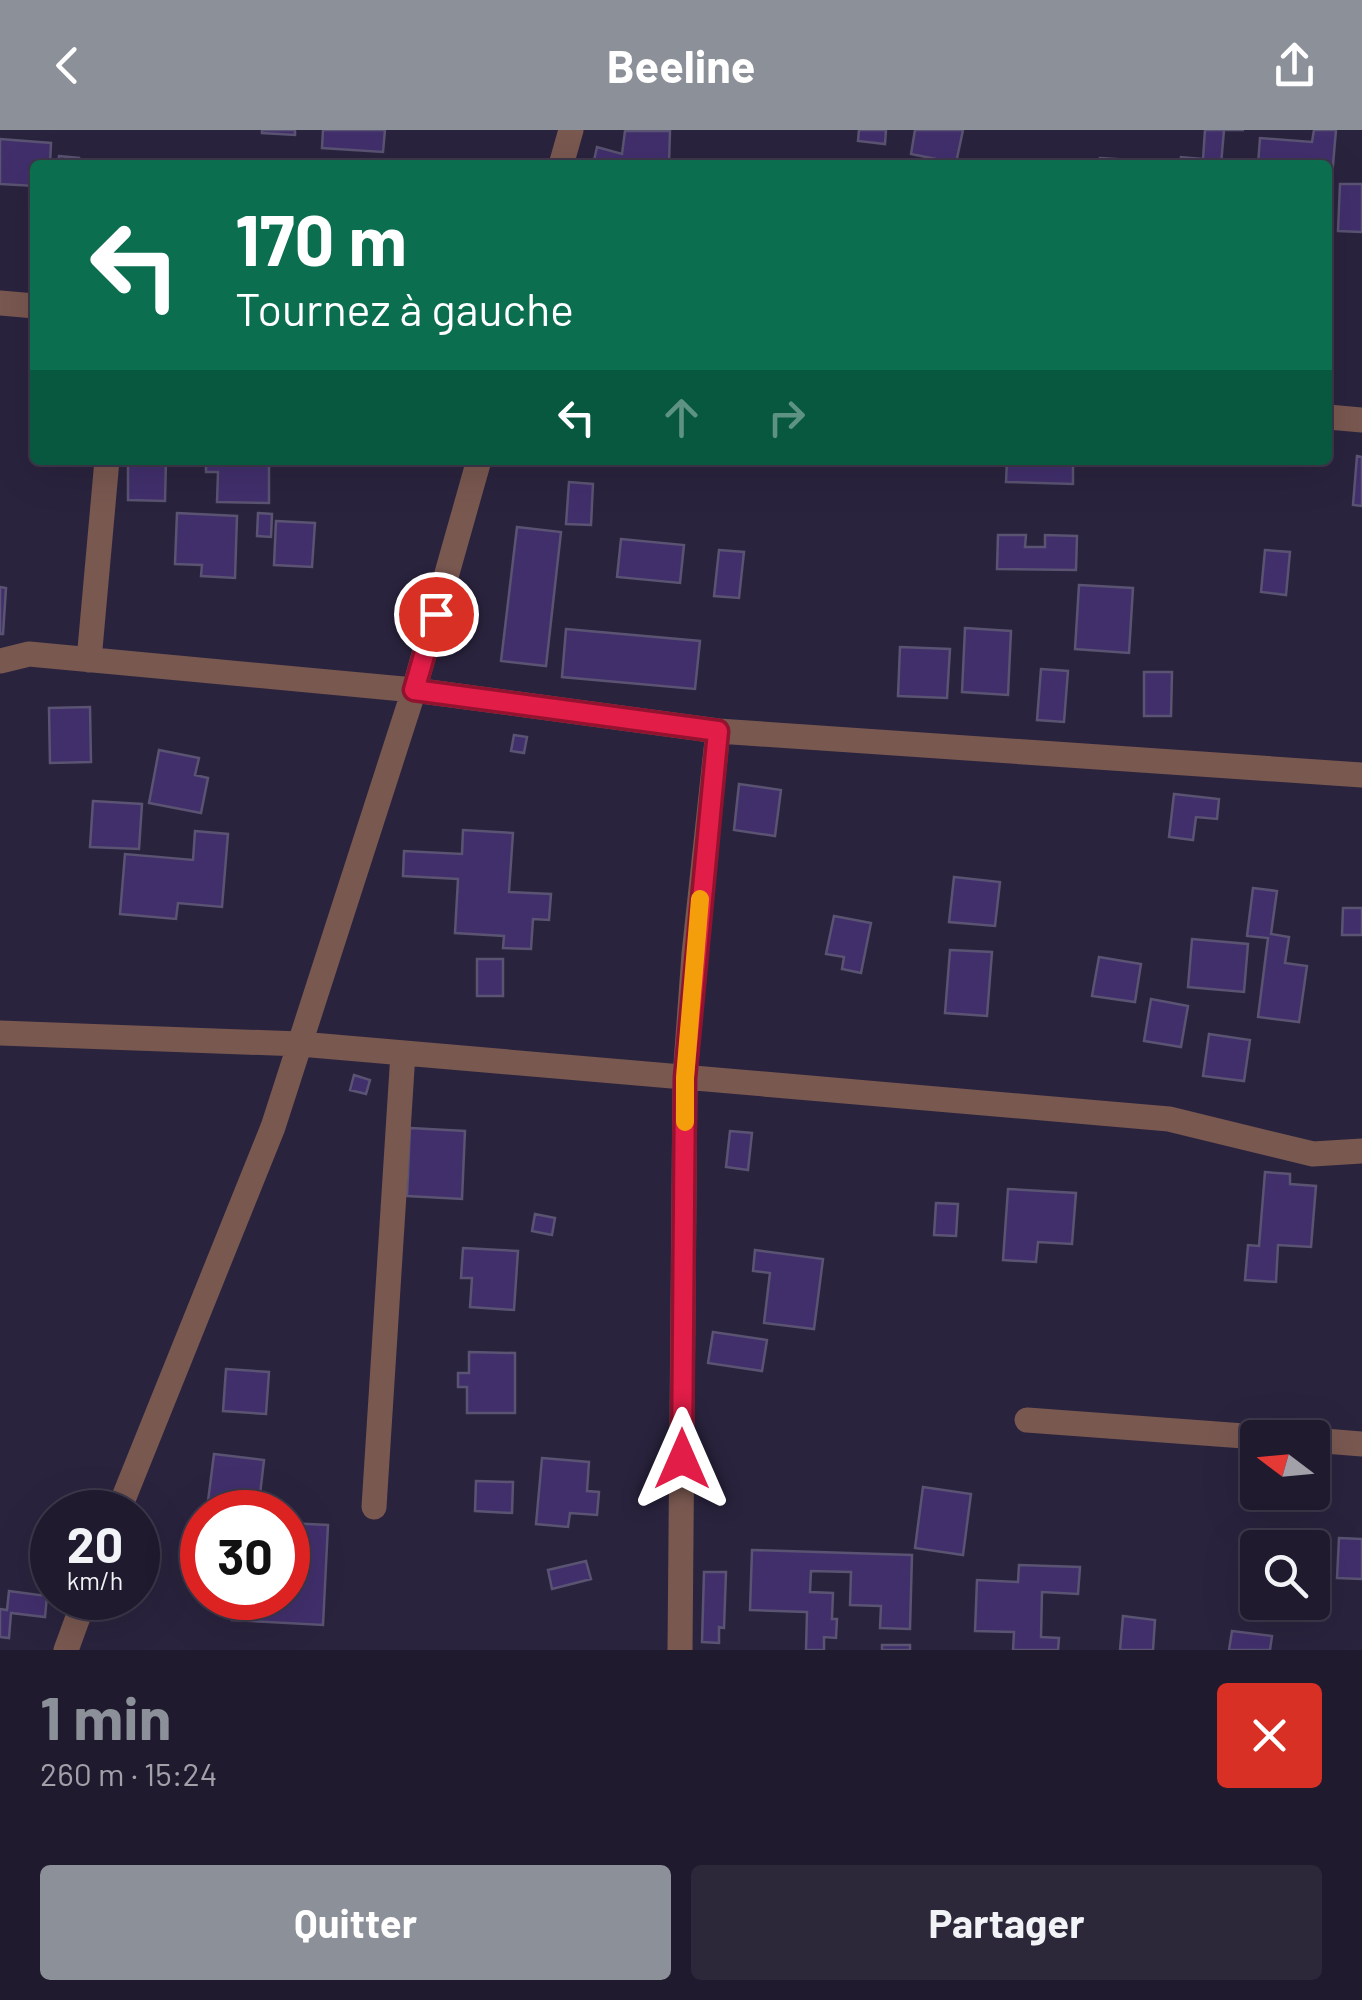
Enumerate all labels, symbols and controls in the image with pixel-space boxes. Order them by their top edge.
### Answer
icon: back [40,38,95,93]
text: Beeline [607,38,755,92]
icon: share [1267,38,1322,93]
text: 170 m [235,196,407,280]
icon: left [70,200,200,330]
text: Tournez à gauche [235,281,574,335]
icon: left [549,390,604,445]
icon: ahead [654,390,709,445]
icon: right [759,390,814,445]
pin [394,572,479,657]
icon: arrive [409,587,464,642]
position arrow [630,1407,734,1511]
north arrow [1240,1420,1330,1510]
map controls [1240,1420,1330,1620]
speed limit sign: 30 [180,1490,310,1620]
text: 20 [67,1513,123,1573]
button: search [1240,1530,1330,1620]
text: km/h [67,1565,123,1595]
text: 1 min [40,1680,171,1752]
button: close [1217,1683,1322,1788]
text: 260 m · 15:24 [40,1754,217,1792]
button: Quitter [40,1865,671,1980]
button: Partager [691,1865,1322,1980]

